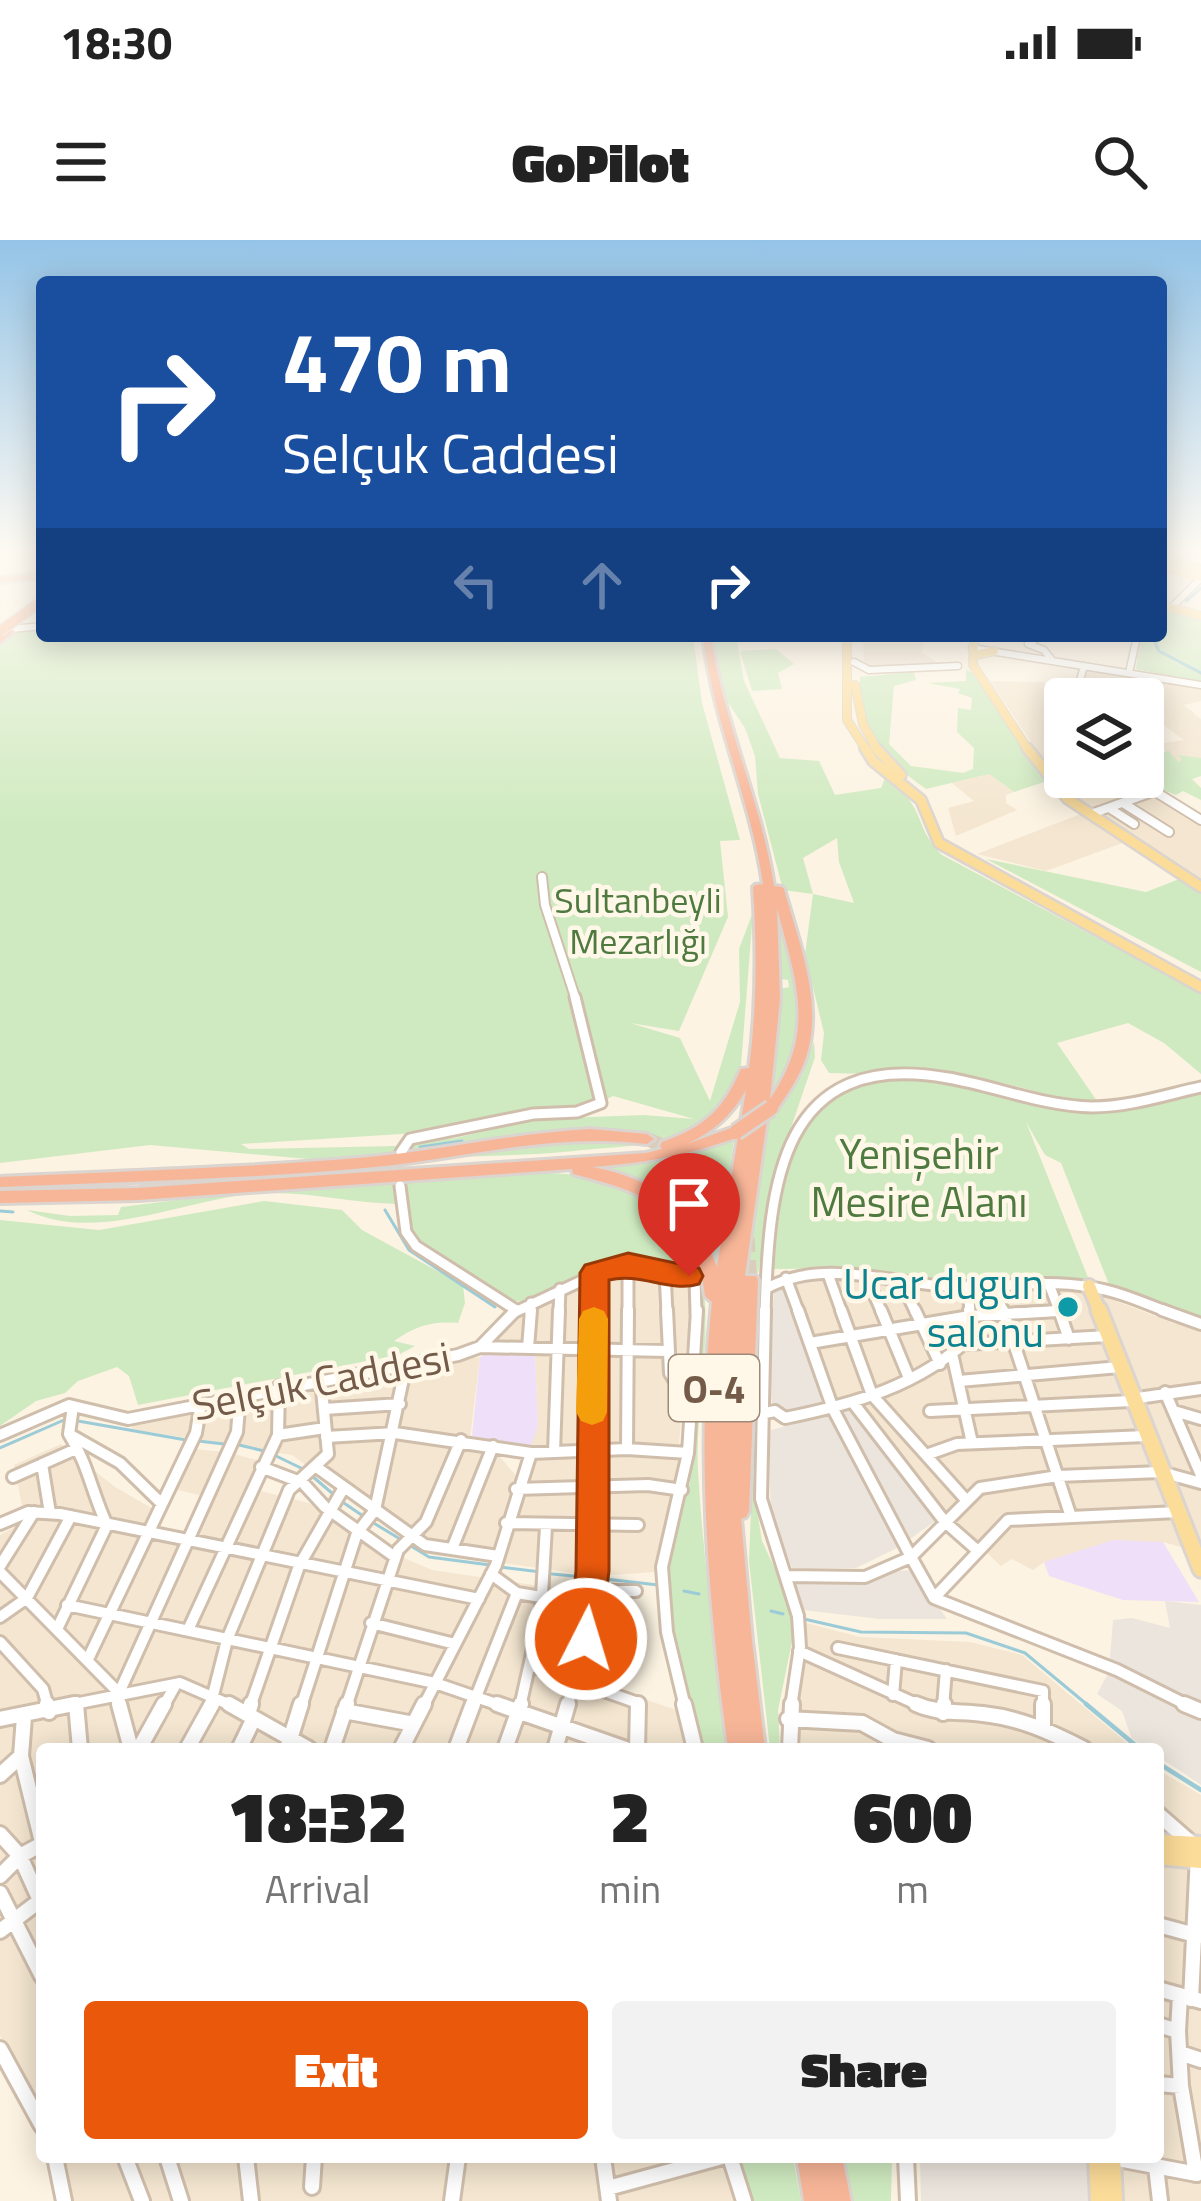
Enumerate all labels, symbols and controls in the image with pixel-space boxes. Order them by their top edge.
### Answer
text: 18:30 [60,8,172,76]
text: GoPilot [512,121,689,203]
icon: menu [48,129,114,195]
icon: search [1087,129,1153,195]
text: 470 m [282,297,512,425]
icon: right [84,324,240,480]
text: Selçuk Caddesi [282,412,619,494]
icon: left [443,552,509,618]
icon: ahead [569,552,635,618]
icon: right [695,552,761,618]
map controls [1044,678,1164,798]
button: layers [1044,678,1164,798]
park label: Sultanbeyli Mezarlığı [554,872,722,968]
park label: Yenişehir Mesire Alanı [810,1121,1028,1233]
pin [638,1153,740,1276]
icon: arrive [656,1171,722,1237]
place label: Ucar dugun salonu [843,1251,1044,1363]
marker: Ucar dugun salonu [1055,1294,1081,1320]
street label: Selçuk Caddesi [186,1324,456,1436]
road number: O-4 [669,1355,759,1421]
position arrow [523,1576,649,1702]
text: 18:32 [228,1760,407,1870]
text: 2 [610,1760,650,1870]
text: 600 [853,1760,972,1870]
text: Arrival [265,1859,370,1918]
text: min [599,1859,661,1918]
text: m [896,1859,929,1918]
button: Exit [84,2001,588,2139]
button: Share [612,2001,1116,2139]

